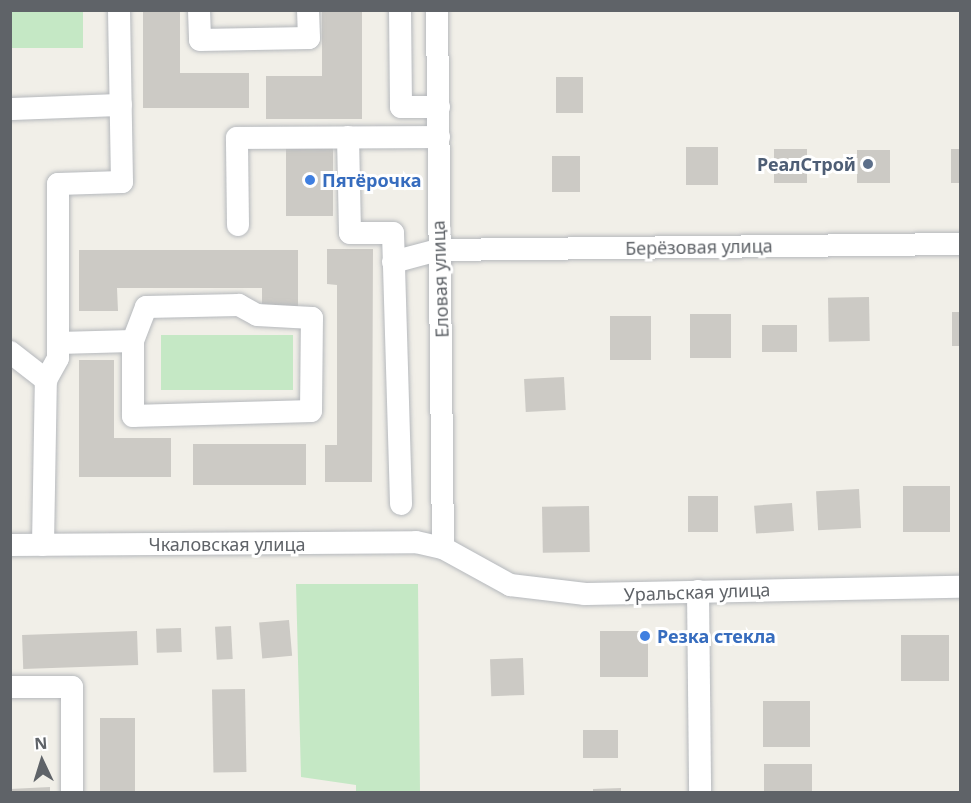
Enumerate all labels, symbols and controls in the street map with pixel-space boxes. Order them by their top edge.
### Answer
place label: РеалСтрой [757,153,856,175]
marker: РеалСтрой [861,157,875,171]
place label: Пятёрочка [322,169,421,191]
marker: Пятёрочка [303,173,317,187]
street label: Еловая улица [427,220,453,338]
street label: Берёзовая улица [625,235,773,259]
street label: Чкаловская улица [149,533,305,555]
street label: Уральская улица [623,579,771,605]
place label: Резка стекла [657,625,776,647]
marker: Резка стекла [638,629,652,643]
north arrow [12,731,72,791]
text: N [33,732,48,754]

